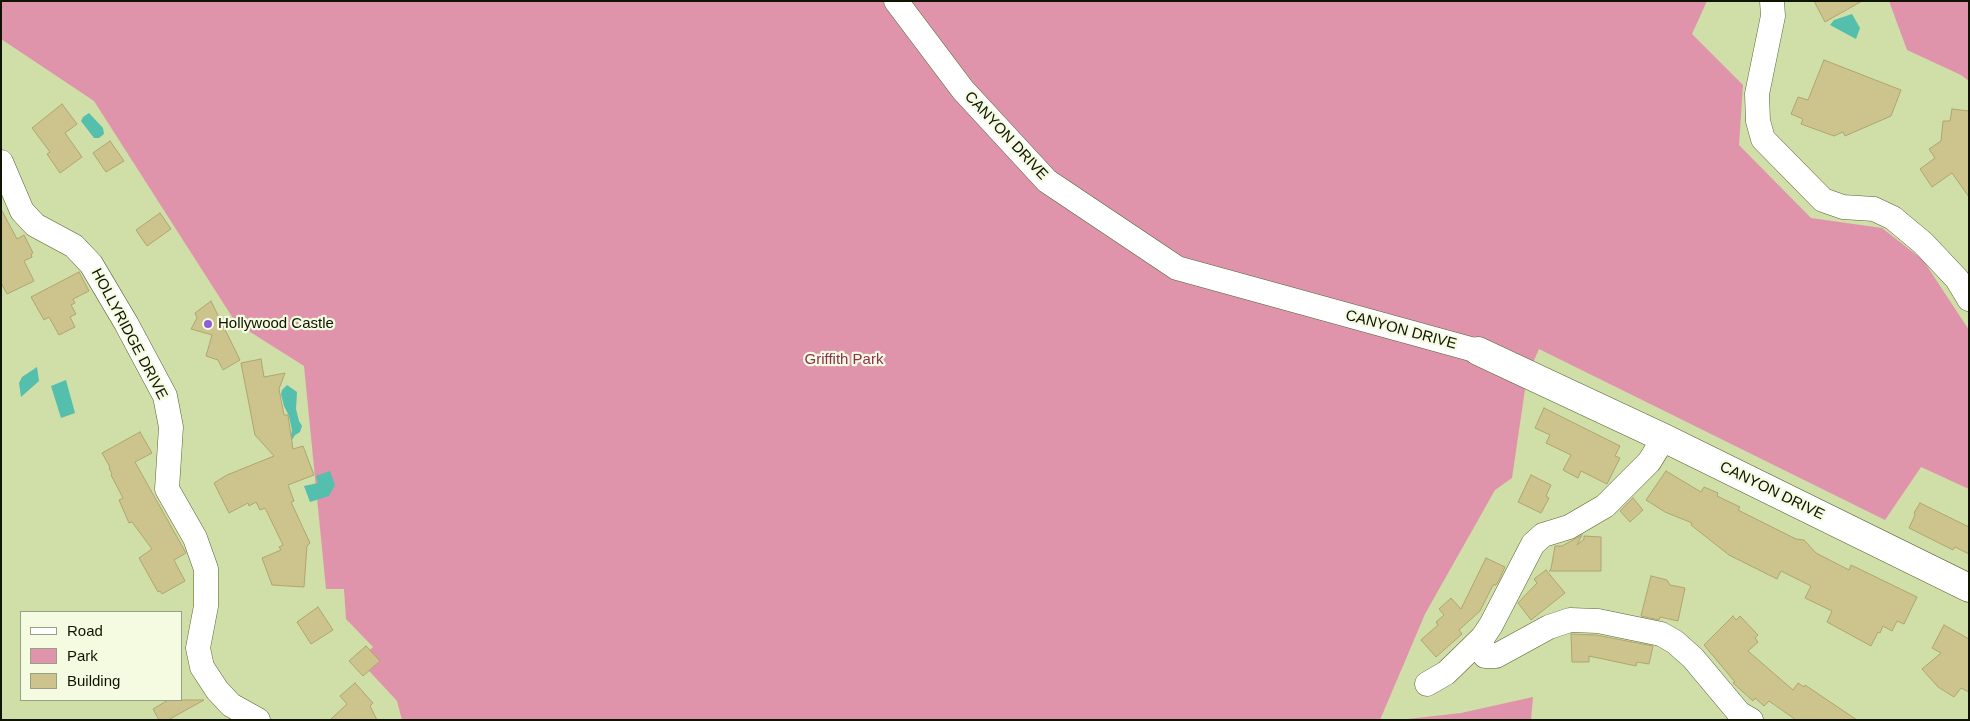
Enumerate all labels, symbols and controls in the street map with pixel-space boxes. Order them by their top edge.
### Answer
street label: CANYON DRIVE [960,88,1052,184]
street label: HOLLYRIDGE DRIVE [87,266,171,402]
street label: CANYON DRIVE [1344,307,1458,353]
place label: Hollywood Castle [218,315,334,333]
marker: Hollywood Castle [202,318,214,330]
park label: Griffith Park [805,351,883,369]
street label: CANYON DRIVE [1717,458,1827,524]
legend [20,611,182,701]
text: Road [67,622,103,639]
text: Park [67,647,98,664]
text: Building [67,672,120,689]

